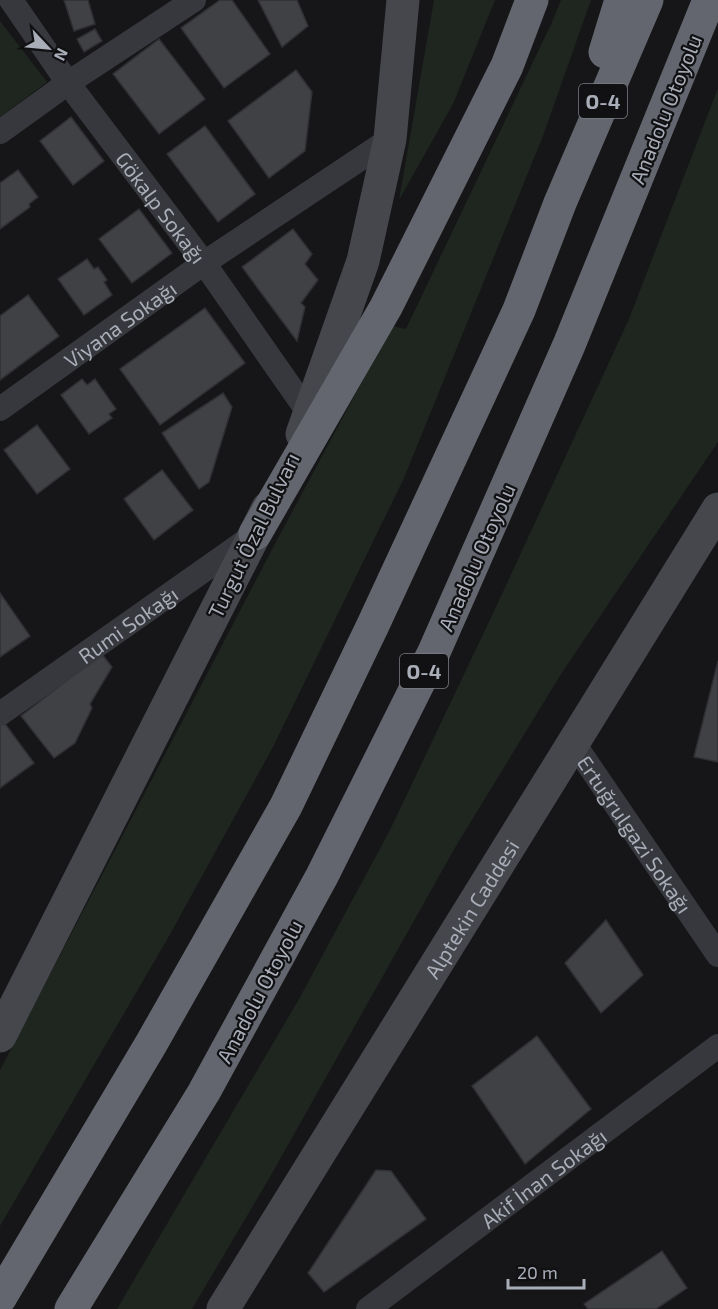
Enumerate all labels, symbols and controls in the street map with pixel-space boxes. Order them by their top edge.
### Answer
north arrow [18,18,78,78]
street label: Anadolu Otoyolu [624,31,706,187]
text: N [51,45,73,64]
road number: O-4 [579,84,627,118]
street label: Gökalp Sokağı [111,146,212,268]
street label: Viyana Sokağı [59,275,180,372]
street label: Turgut Özal Bulvarı [202,448,304,622]
street label: Anadolu Otoyolu [432,479,520,635]
street label: Rumi Sokağı [73,580,182,668]
road number: O-4 [400,654,448,688]
street label: Ertuğrulgazi Sokağı [573,750,698,917]
street label: Alptekin Caddesi [419,835,523,982]
street label: Anadolu Otoyolu [211,915,307,1067]
street label: Akif İnan Sokağı [475,1122,611,1233]
scale bar [508,1252,584,1290]
text: 20 m [517,1261,558,1283]

